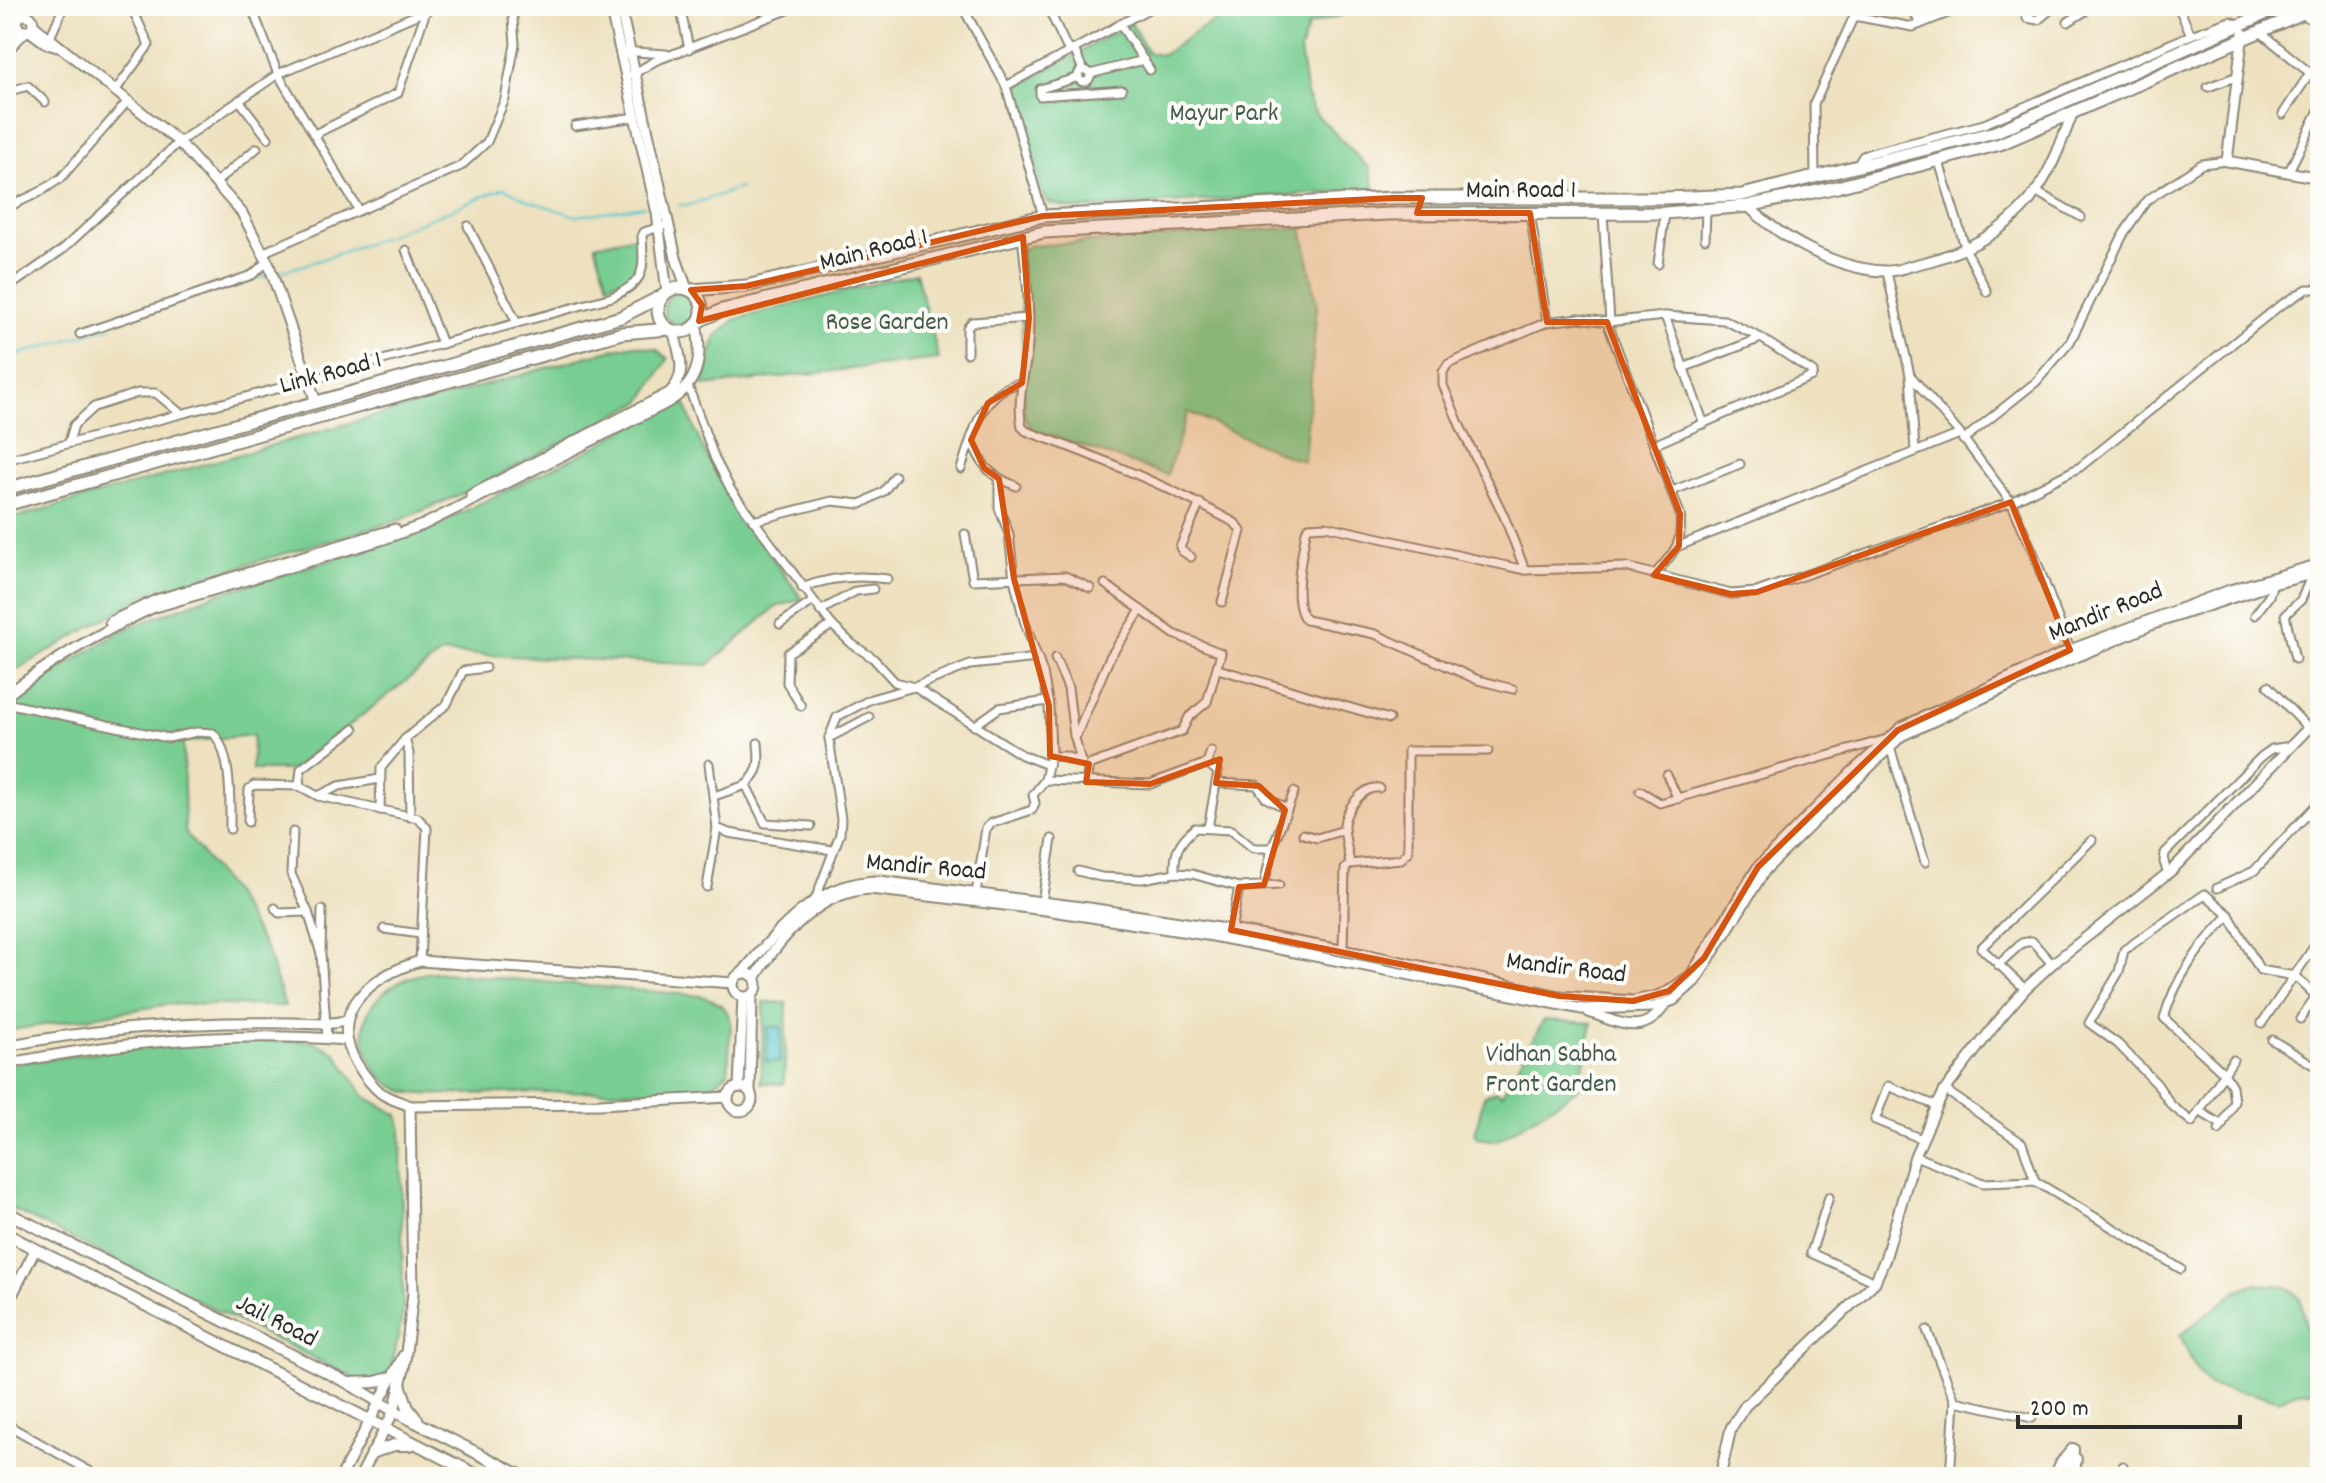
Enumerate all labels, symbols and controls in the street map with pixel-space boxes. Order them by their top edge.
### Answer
park label: Mayur Park [1169,96,1279,133]
street label: Main Road 1 [1466,173,1576,210]
street label: Main Road 1 [816,220,932,282]
park label: Rose Garden [825,305,949,342]
street label: Link Road 1 [276,343,386,405]
street label: Mandir Road [2043,573,2169,653]
street label: Mandir Road [864,844,988,892]
street label: Mandir Road [1504,943,1628,995]
park label: Vidhan Sabha Front Garden [1486,1037,1617,1104]
street label: Jail Road [229,1286,323,1358]
scale bar [2018,1379,2240,1429]
text: 200 m [2030,1393,2089,1427]

